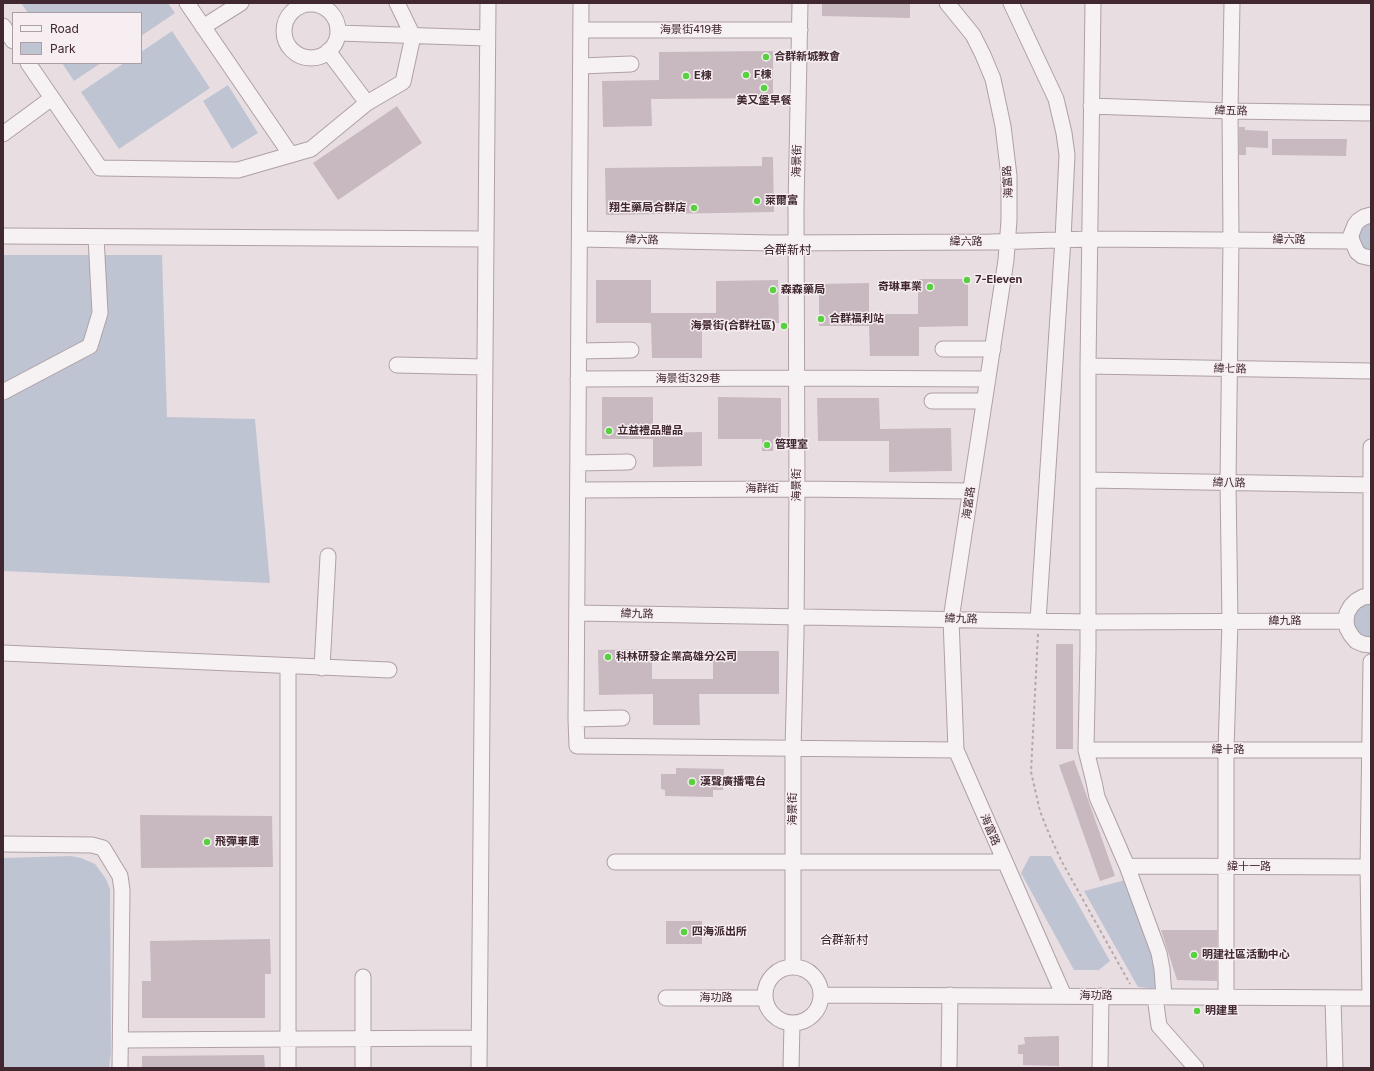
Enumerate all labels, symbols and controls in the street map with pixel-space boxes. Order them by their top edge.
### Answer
legend [12,12,142,64]
text: Road [50,21,79,36]
street label: 海景街419巷 [660,23,722,37]
text: Park [50,41,76,56]
place label: 合群新城教會 [774,50,840,64]
marker: 合群新城教會 [761,52,771,62]
place label: F棟 [754,68,771,82]
place label: E棟 [694,69,712,83]
marker: F棟 [741,70,751,80]
marker: E棟 [681,71,691,81]
marker: 美又堡早餐 [759,83,769,93]
place label: 美又堡早餐 [737,94,791,108]
street label: 緯五路 [1214,104,1248,118]
street label: 海景街 [790,144,804,178]
street label: 海富路 [1001,165,1015,199]
place label: 萊爾富 [765,194,798,208]
marker: 萊爾富 [752,196,762,206]
place label: 翔生藥局合群店 [609,201,686,215]
marker: 翔生藥局合群店 [689,203,699,213]
street label: 緯六路 [625,233,659,247]
street label: 緯六路 [1273,233,1305,247]
street label: 緯六路 [950,235,982,249]
district label: 合群新村 [763,243,811,257]
place label: 7-Eleven [975,273,1022,287]
marker: 7-Eleven [962,275,972,285]
place label: 奇琳車業 [878,280,922,294]
marker: 奇琳車業 [925,282,935,292]
place label: 森森藥局 [781,283,825,297]
marker: 森森藥局 [768,285,778,295]
place label: 合群福利站 [829,312,884,326]
marker: 合群福利站 [816,314,826,324]
place label: 海景街(合群社區) [691,319,776,333]
marker: 海景街(合群社區) [779,321,789,331]
street label: 緯七路 [1213,362,1247,376]
street label: 海景街329巷 [656,372,720,386]
place label: 立益禮品贈品 [617,424,683,438]
marker: 立益禮品贈品 [604,426,614,436]
place label: 管理室 [775,438,808,452]
marker: 管理室 [762,440,772,450]
street label: 海景街 [790,469,804,501]
street label: 緯八路 [1212,476,1246,490]
street label: 海群街 [746,482,778,496]
street label: 海富路 [960,486,978,520]
street label: 緯九路 [620,607,654,621]
street label: 緯九路 [944,612,978,626]
street label: 緯九路 [1268,614,1302,628]
place label: 科林研發企業高雄分公司 [616,650,737,664]
marker: 科林研發企業高雄分公司 [603,652,613,662]
street label: 緯十路 [1212,743,1244,757]
place label: 漢聲廣播電台 [700,775,766,789]
marker: 漢聲廣播電台 [687,777,697,787]
street label: 海景街 [786,793,800,825]
street label: 海富路 [977,812,1003,848]
place label: 飛彈車庫 [215,835,259,849]
marker: 飛彈車庫 [202,837,212,847]
street label: 緯十一路 [1227,860,1271,874]
place label: 四海派出所 [692,925,747,939]
marker: 四海派出所 [679,927,689,937]
district label: 合群新村 [820,933,868,947]
place label: 明建社區活動中心 [1202,948,1290,962]
marker: 明建社區活動中心 [1189,950,1199,960]
street label: 海功路 [1080,989,1112,1003]
street label: 海功路 [700,991,732,1005]
place label: 明建里 [1205,1004,1238,1018]
marker: 明建里 [1192,1006,1202,1016]

